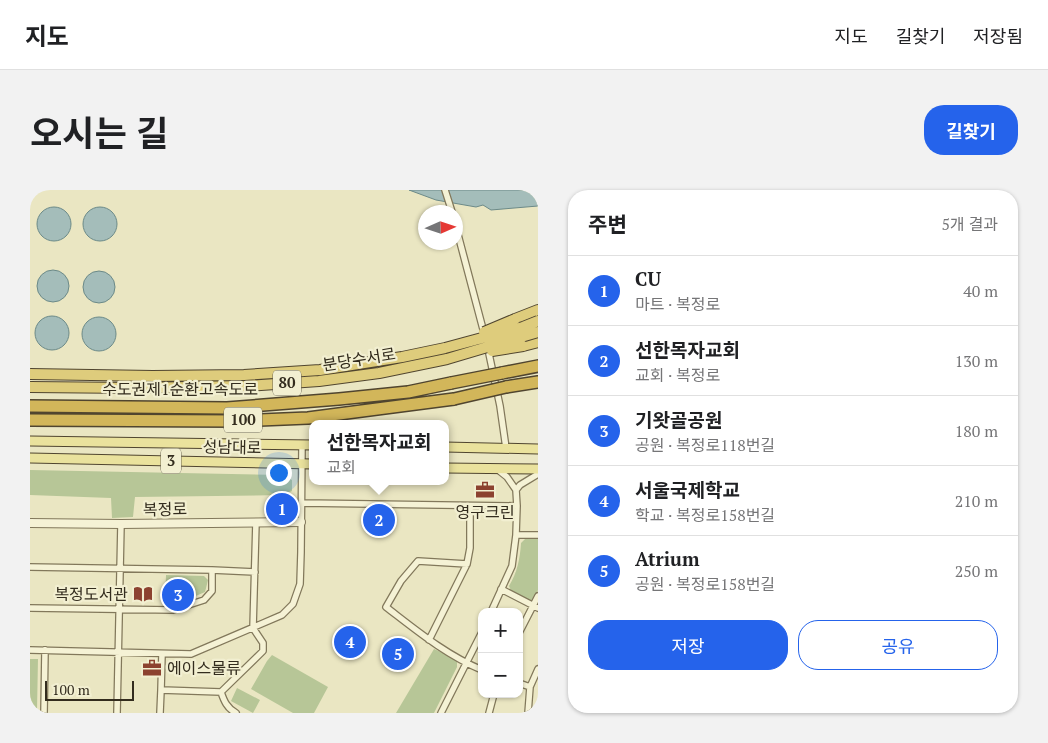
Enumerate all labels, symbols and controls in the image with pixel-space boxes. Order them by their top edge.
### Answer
text: 지도 [25,20,69,52]
text: 지도 [835,24,868,48]
text: 길찾기 [896,24,945,48]
text: 저장됨 [973,24,1023,48]
button: 길찾기 [924,105,1018,155]
text: 오시는 길 [30,110,168,156]
north arrow [418,205,463,250]
text: 주변 [588,210,627,238]
text: 5개 결과 [941,213,998,235]
text: CU [635,266,661,291]
text: 1 [599,280,609,302]
text: 40 m [963,280,998,302]
text: 마트 · 복정로 [635,293,720,315]
text: 선한목자교회 [635,337,740,362]
street label: 분당수서로 [321,342,397,376]
text: 2 [599,350,609,372]
text: 130 m [955,350,998,372]
text: 교회 · 복정로 [635,364,720,386]
road number: 80 [273,370,301,396]
street label: 수도권제1순환고속도로 [102,378,258,400]
text: 기왓골공원 [635,407,722,432]
road number: 100 [224,408,262,432]
popup [309,420,449,485]
text: 3 [599,420,609,442]
text: 180 m [955,420,998,442]
text: 선한목자교회 [327,429,431,454]
text: 공원 · 복정로118번길 [635,434,775,456]
street label: 성남대로 [202,435,262,459]
road number: 3 [161,448,181,474]
text: 교회 [327,456,356,478]
your location [266,460,292,486]
text: 서울국제학교 [635,477,740,502]
office icon: 영구크린 [474,479,496,501]
pin: 1 [266,490,298,528]
text: 4 [599,490,609,512]
text: 210 m [955,490,998,512]
street label: 복정로 [143,498,188,520]
pin: 2 [363,501,395,539]
place label: 영구크린 [456,501,514,523]
text: 학교 · 복정로158번길 [635,504,775,526]
text: Atrium [635,546,699,571]
text: 5 [599,560,609,582]
text: 250 m [955,560,998,582]
text: 공원 · 복정로158번길 [635,573,775,595]
pin: 3 [162,576,194,614]
place label: 복정도서관 [54,583,128,605]
library icon: 복정도서관 [132,583,154,605]
map controls [478,608,523,698]
button: + [478,608,523,653]
button: 저장 [588,620,788,670]
button: 공유 [798,620,998,670]
pin: 4 [334,623,366,661]
pin: 5 [382,635,414,673]
button: − [478,653,523,698]
office icon: 에이스물류 [141,657,163,679]
place label: 에이스물류 [167,657,241,679]
scale bar [45,678,134,701]
text: 100 m [52,680,90,699]

